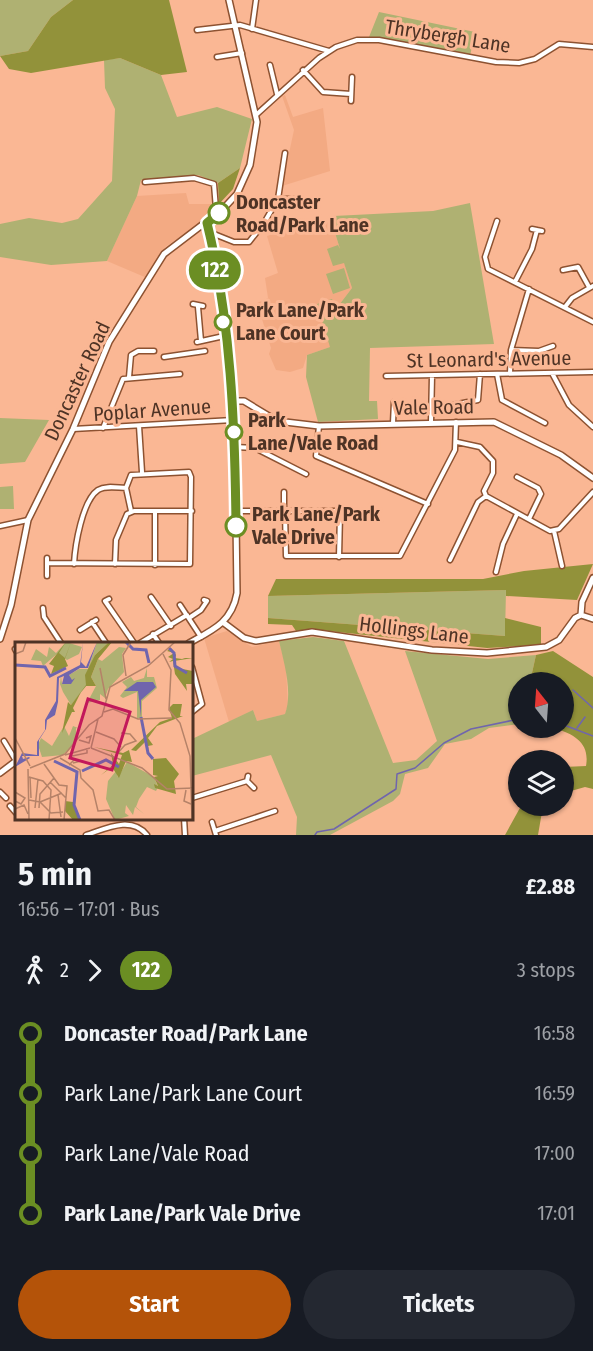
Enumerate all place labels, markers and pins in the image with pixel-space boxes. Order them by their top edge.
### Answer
place label: Doncaster Road/Park Lane [236,190,369,237]
marker: Doncaster Road/Park Lane [208,202,230,224]
place label: Park Lane/Park Lane Court [236,298,365,345]
marker: Park Lane/Park Lane Court [214,313,232,331]
place label: Park Lane/Vale Road [248,408,379,455]
marker: Park Lane/Vale Road [225,423,243,441]
place label: Park Lane/Park Vale Drive [251,502,381,549]
marker: Park Lane/Park Vale Drive [225,515,247,537]

